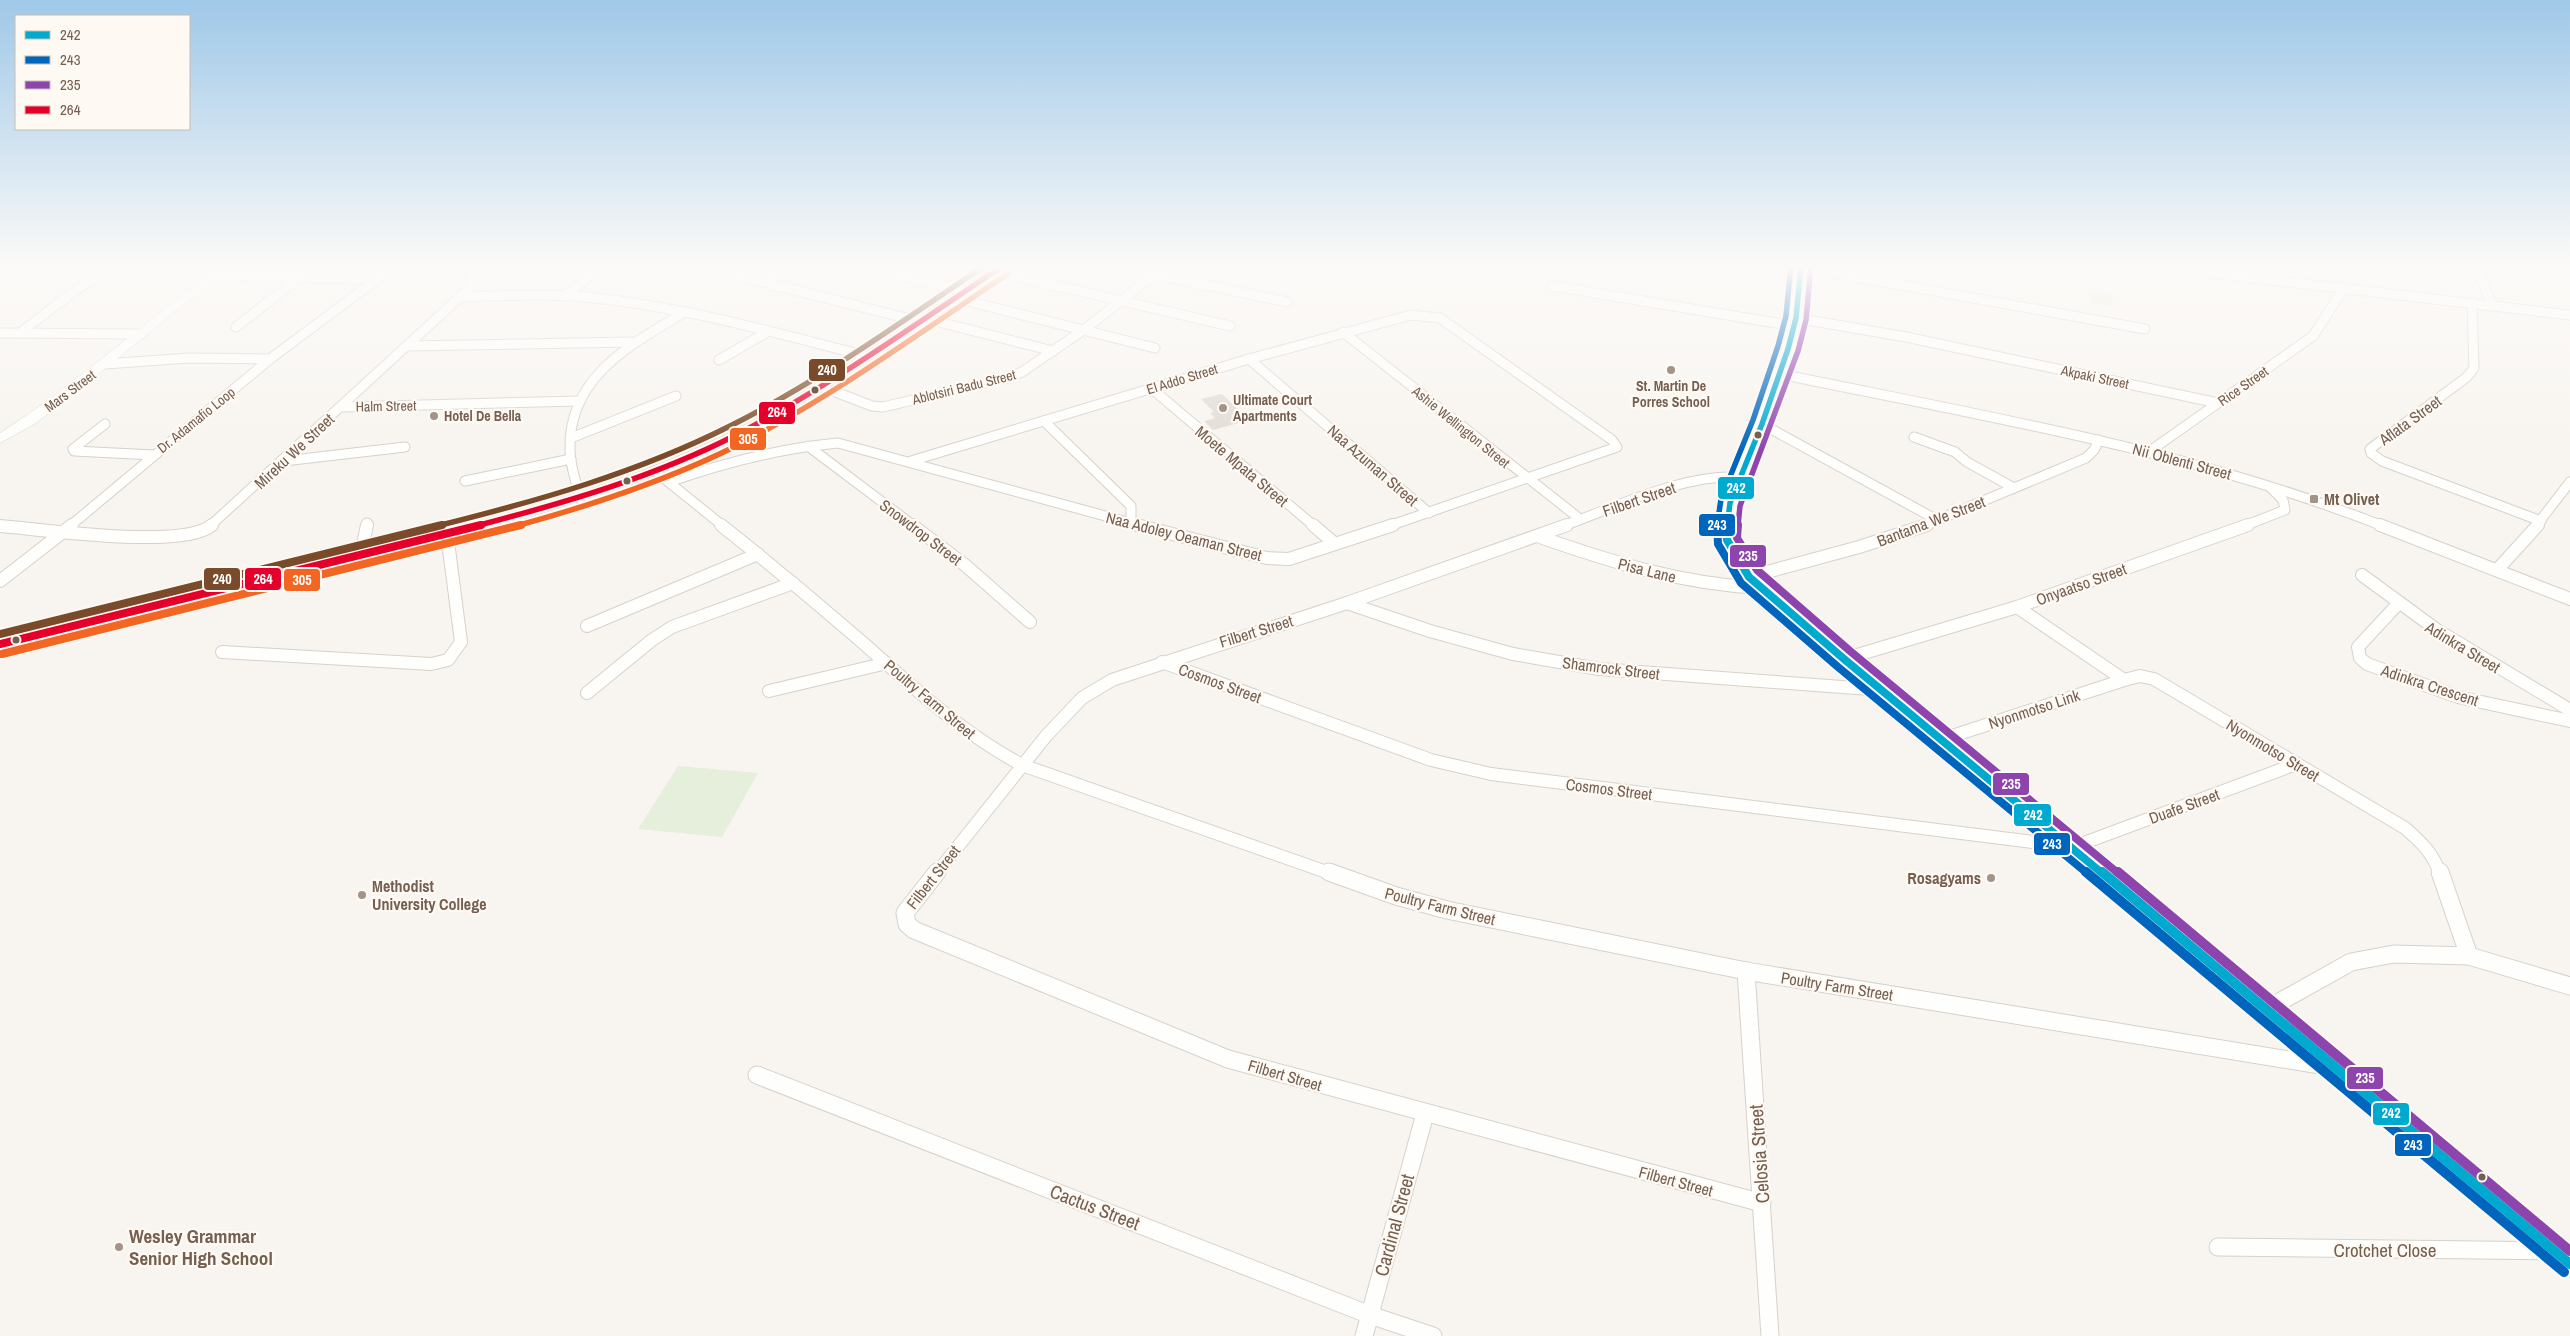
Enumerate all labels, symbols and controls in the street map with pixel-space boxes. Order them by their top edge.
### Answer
legend [15,15,190,130]
text: 242 [60,24,81,45]
text: 243 [60,49,81,70]
text: 235 [60,74,81,95]
text: 264 [60,99,81,120]
line badge: 240 [808,358,846,382]
street label: El Addo Street [1144,360,1220,398]
text: 240 [817,361,837,379]
street label: Akpaki Street [2058,361,2131,393]
street label: Rice Street [2214,362,2272,410]
marker: St. Martin De Porres School [1665,364,1677,376]
street label: Ablotsiri Badu Street [909,365,1018,409]
street label: Mars Street [41,366,99,416]
place label: St. Martin De Porres School [1632,377,1710,411]
street label: Ashie Wellington Street [1408,381,1513,472]
street label: Dr. Adamafio Loop [153,383,239,457]
unlabelled marker [810,385,820,395]
street label: Aflata Street [2374,390,2446,451]
place label: Ultimate Court Apartments [1233,391,1312,425]
street label: Halm Street [356,396,416,416]
line badge: 264 [758,401,796,425]
marker: Ultimate Court Apartments [1217,402,1229,414]
text: 264 [767,403,787,421]
place label: Hotel De Bella [444,407,522,425]
street label: Mireku We Street [249,408,339,494]
marker: Hotel De Bella [428,410,440,422]
street label: Naa Azuman Street [1323,419,1423,511]
street label: Moete Mpata Street [1191,421,1293,512]
line badge: 305 [729,427,767,451]
text: 305 [738,430,758,448]
unlabelled marker [1753,430,1763,440]
street label: Nii Oblenti Street [2130,437,2234,485]
unlabelled marker [622,476,632,486]
street label: Filbert Street [1600,476,1679,522]
line badge: 242 [1717,476,1755,500]
text: 242 [1726,479,1746,497]
place label: Mt Olivet [2324,488,2380,510]
street label: Bantama We Street [1874,490,1989,552]
marker: Mt Olivet [2308,493,2320,505]
street label: Snowdrop Street [875,494,967,570]
street label: Naa Adoley Oeaman Street [1104,506,1264,566]
line badge: 243 [1698,513,1736,537]
text: 243 [1707,516,1727,534]
line badge: 235 [1729,544,1767,568]
text: 235 [1738,547,1758,565]
street label: Pisa Lane [1616,552,1678,588]
street label: Onyaatso Street [2033,557,2130,611]
line badge: 240 [203,567,241,591]
line badge: 264 [244,567,282,591]
line badge: 305 [283,568,321,592]
text: 240 [212,570,232,588]
text: 264 [253,570,273,588]
text: 305 [292,571,312,589]
street label: Filbert Street [1217,609,1296,653]
street label: Adinkra Street [2421,615,2505,678]
unlabelled marker [11,635,21,645]
street label: Shamrock Street [1561,651,1661,685]
street label: Poultry Farm Street [880,654,981,744]
street label: Cosmos Street [1175,658,1265,708]
street label: Adinkra Crescent [2377,659,2482,711]
street label: Nyonmotso Link [1986,684,2083,734]
street label: Nyonmotso Street [2222,714,2324,787]
line badge: 235 [1992,772,2030,796]
street label: Cosmos Street [1565,773,1654,805]
text: 235 [2001,775,2021,793]
street label: Duafe Street [2146,783,2223,829]
line badge: 242 [2013,803,2052,827]
text: 242 [2023,806,2043,824]
line badge: 243 [2033,832,2071,856]
text: 243 [2042,835,2062,853]
street label: Filbert Street [901,840,965,914]
place label: Rosagyams [1907,867,1981,889]
marker: Rosagyams [1985,872,1997,884]
place label: Methodist University College [372,875,486,915]
street label: Poultry Farm Street [1382,882,1498,930]
marker: Methodist University College [356,889,368,901]
street label: Poultry Farm Street [1779,966,1895,1006]
street label: Filbert Street [1246,1054,1325,1096]
line badge: 235 [2346,1066,2384,1090]
text: 235 [2355,1069,2375,1087]
line badge: 242 [2372,1102,2410,1126]
street label: Celosia Street [1743,1103,1775,1204]
text: 242 [2381,1104,2401,1122]
line badge: 243 [2394,1133,2432,1157]
text: 243 [2403,1136,2423,1154]
street label: Filbert Street [1637,1161,1716,1202]
street label: Cardinal Street [1368,1170,1420,1279]
unlabelled marker [2477,1172,2487,1182]
street label: Cactus Street [1046,1178,1144,1236]
place label: Wesley Grammar Senior High School [129,1223,273,1271]
street label: Crotchet Close [2333,1237,2437,1263]
marker: Wesley Grammar Senior High School [113,1241,125,1253]

